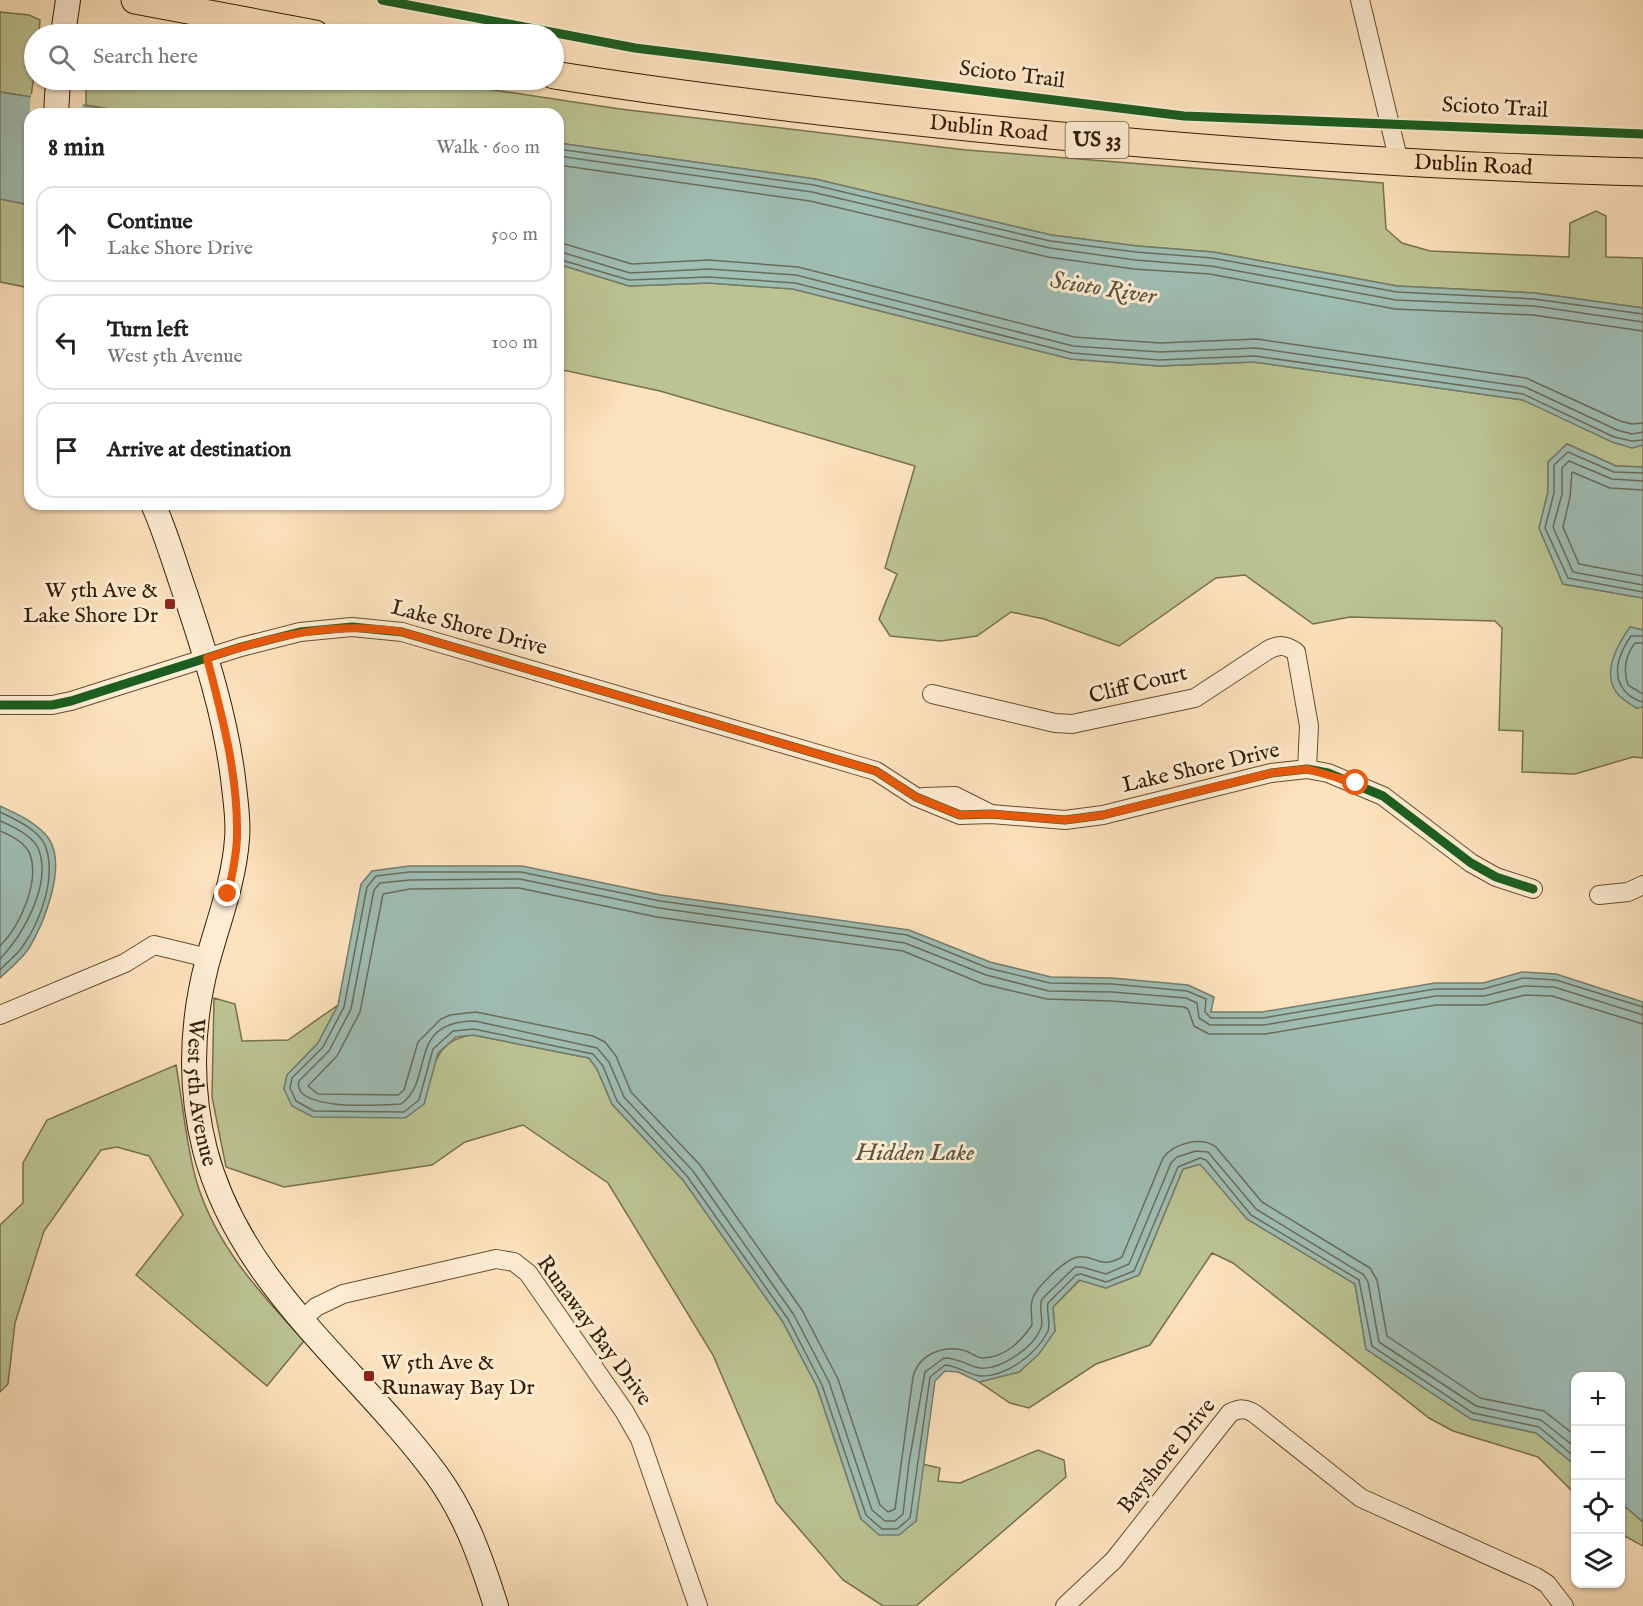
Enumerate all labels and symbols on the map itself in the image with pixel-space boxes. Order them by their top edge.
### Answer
street label: Scioto Trail [958,55,1066,95]
street label: Scioto Trail [1441,91,1549,125]
street label: Dublin Road [928,109,1049,149]
road number: US 33 [1066,122,1128,158]
street label: Dublin Road [1413,149,1533,182]
water label: Scioto River [1048,265,1160,313]
place label: W 5th Ave & Lake Shore Dr [23,577,158,630]
street label: Lake Shore Drive [388,594,550,662]
marker: W 5th Ave & Lake Shore Dr [163,597,177,611]
street label: Cliff Court [1086,659,1190,711]
street label: Lake Shore Drive [1120,736,1282,800]
route start [1342,769,1368,795]
route end [214,880,240,906]
street label: West 5th Avenue [180,1017,223,1170]
water label: Hidden Lake [855,1138,974,1169]
street label: Runaway Bay Drive [530,1250,658,1412]
place label: W 5th Ave & Runaway Bay Dr [381,1349,535,1402]
marker: W 5th Ave & Runaway Bay Dr [362,1369,376,1383]
street label: Bayshore Drive [1112,1393,1222,1519]

